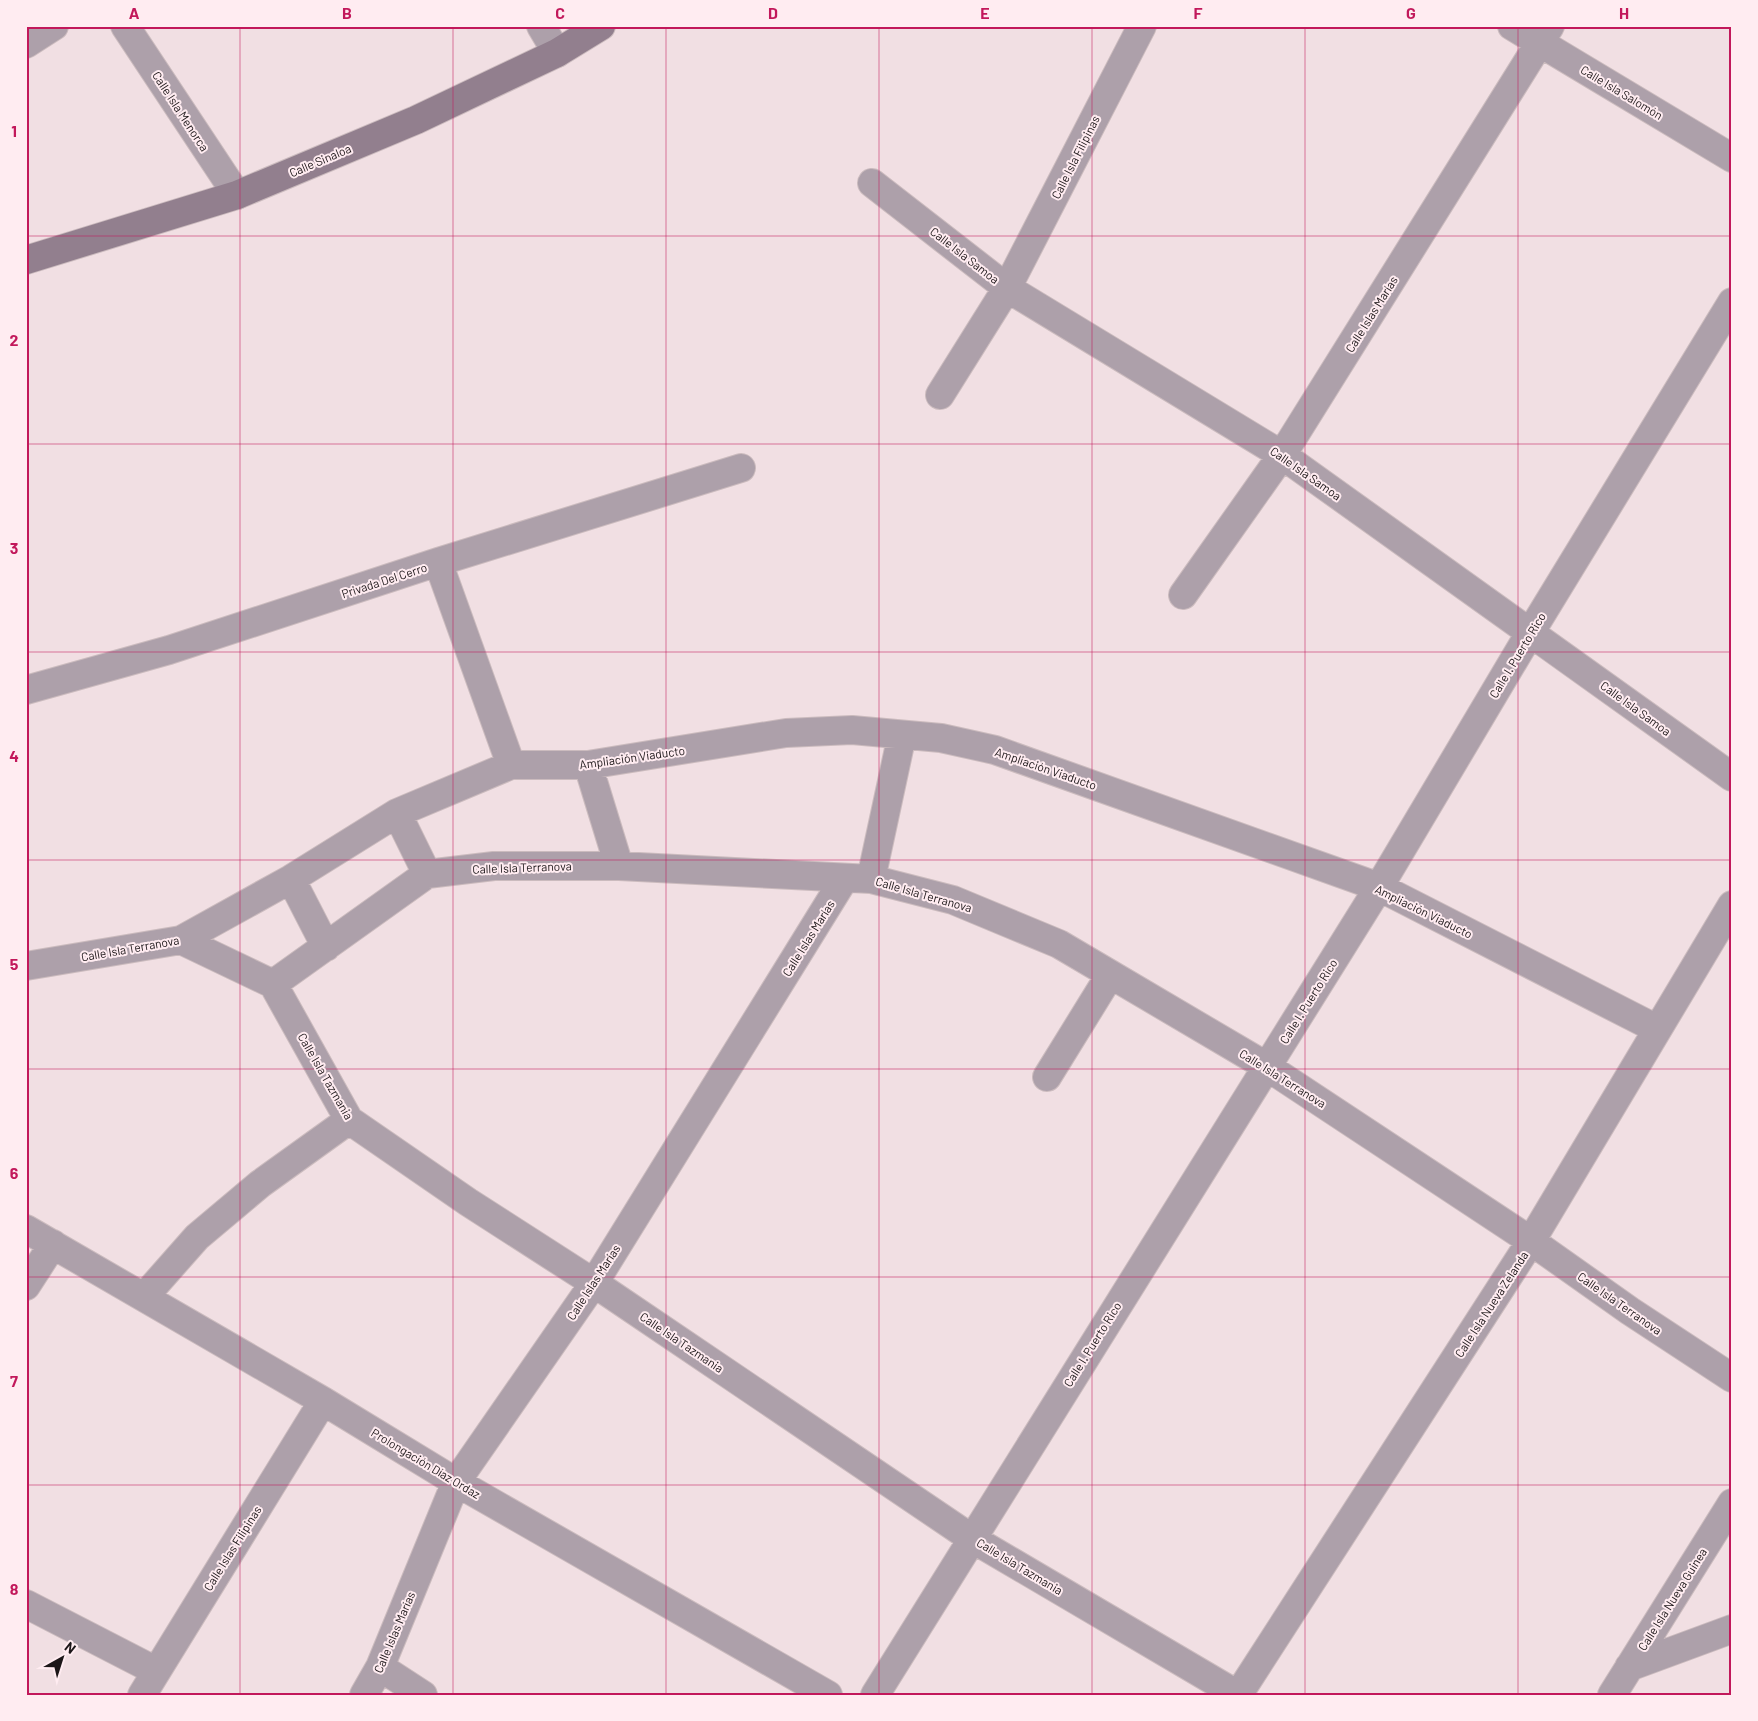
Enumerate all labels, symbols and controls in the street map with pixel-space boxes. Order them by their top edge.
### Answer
text: A [129,3,140,22]
text: B [342,3,352,22]
text: C [555,3,565,22]
text: D [768,3,778,22]
text: E [980,3,990,22]
text: F [1194,3,1203,22]
text: G [1406,3,1416,22]
text: H [1619,3,1629,22]
street label: Calle Isla Salomón [1579,62,1665,122]
street label: Calle Isla Menorca [150,68,212,154]
street label: Calle Isla Filipinas [1048,113,1102,201]
text: 1 [11,121,17,140]
street label: Calle Sinaloa [287,141,353,179]
street label: Calle Isla Samoa [928,224,1002,286]
street label: Calle Islas Marías [1342,273,1400,355]
text: 2 [10,330,19,349]
street label: Calle Isla Samoa [1268,443,1344,503]
text: 3 [10,538,18,557]
street label: Privada Del Cerro [339,560,429,600]
street label: Calle I. Puerto Rico [1486,610,1548,700]
street label: Calle Isla Samoa [1598,678,1674,738]
street label: Ampliación Viaducto [578,743,686,771]
street label: Ampliación Viaducto [993,744,1099,792]
text: 4 [9,746,19,765]
street label: Calle Isla Terranova [472,858,572,876]
street label: Calle Isla Terranova [874,874,974,914]
street label: Ampliación Viaducto [1373,881,1475,941]
street label: Calle Islas Marías [779,897,837,979]
street label: Calle Isla Terranova [80,932,180,964]
text: 5 [10,954,19,973]
street label: Calle I. Puerto Rico [1276,956,1340,1046]
street label: Calle Isla Tazmania [296,1030,356,1122]
street label: Calle Isla Terranova [1237,1046,1329,1110]
text: 6 [10,1163,19,1182]
street label: Calle Islas Marías [563,1241,623,1322]
street label: Calle Isla Nueva Zelanda [1451,1248,1531,1360]
street label: Calle Isla Terranova [1575,1269,1665,1337]
street label: Calle I. Puerto Rico [1060,1299,1124,1389]
street label: Calle Isla Tazmania [638,1309,726,1375]
text: 7 [10,1371,18,1390]
street label: Prolongación Díaz Ordaz [369,1425,483,1501]
street label: Calle Islas Filipinas [200,1503,264,1593]
street label: Calle Isla Tazmania [975,1535,1065,1597]
street label: Calle Isla Nueva Guinea [1635,1545,1709,1653]
text: 8 [10,1579,19,1598]
street label: Calle Islas Marías [371,1589,418,1675]
north arrow [38,1634,88,1684]
text: N [62,1638,79,1657]

